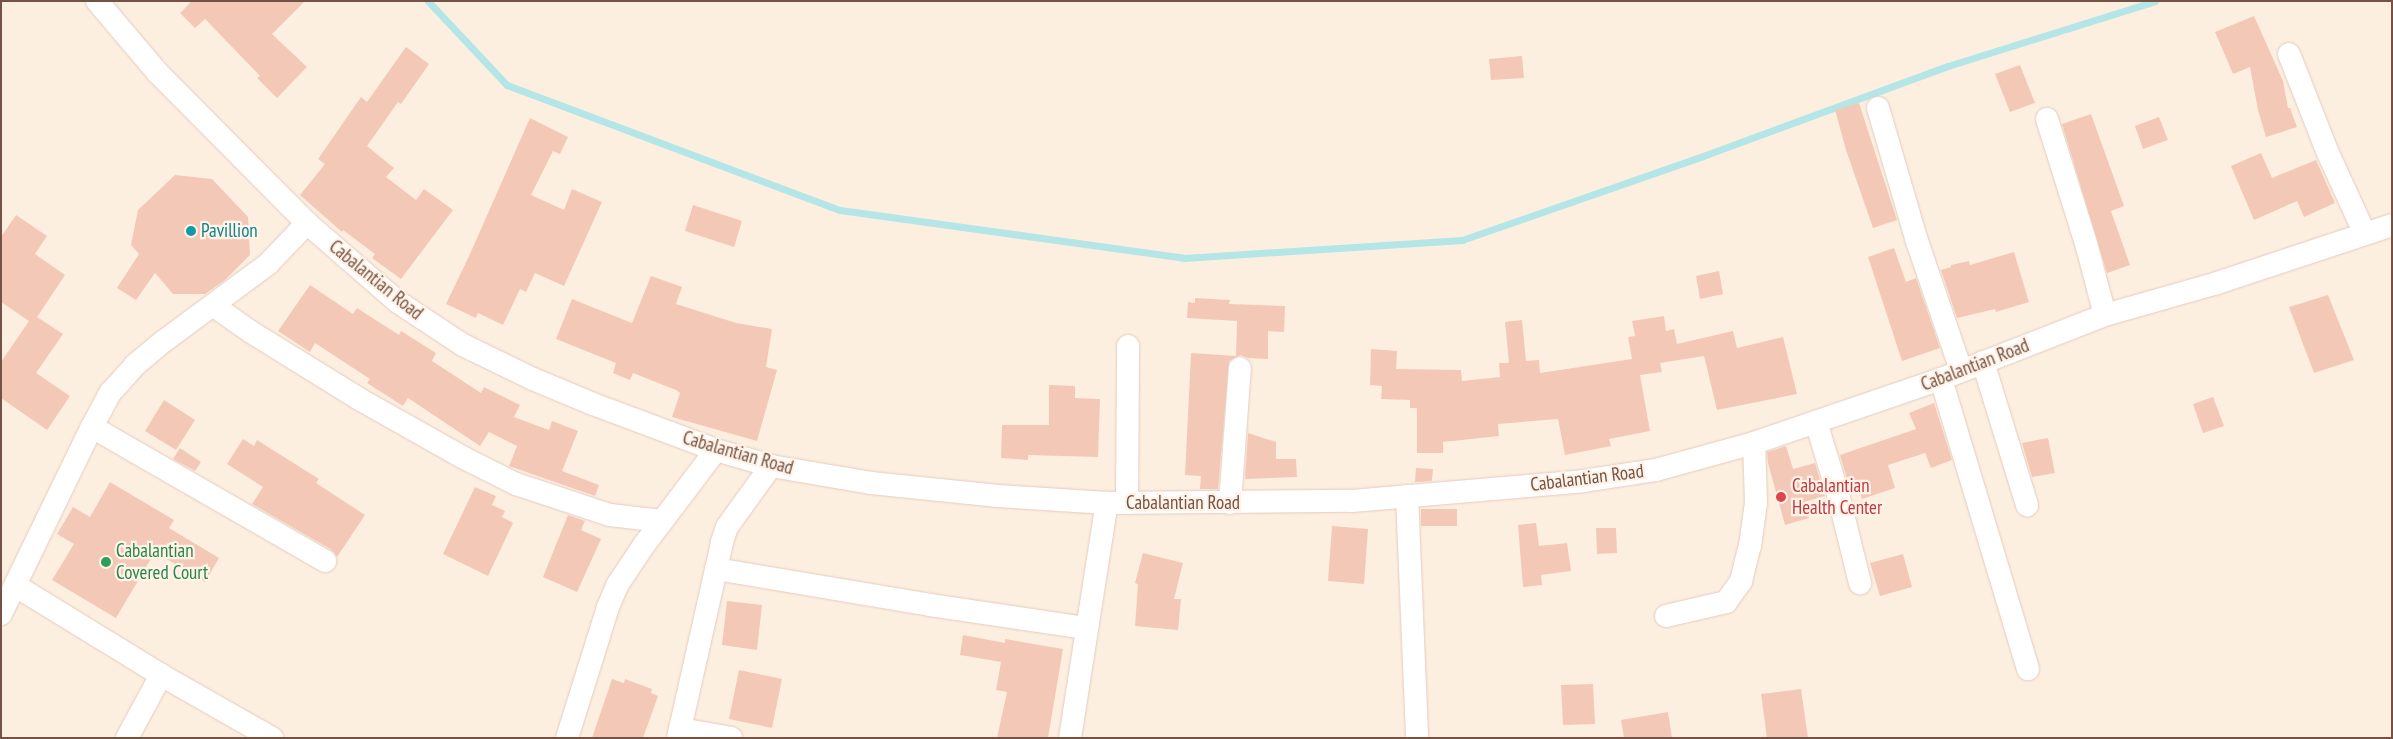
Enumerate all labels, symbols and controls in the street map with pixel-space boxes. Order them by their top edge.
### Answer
place label: Pavillion [201,220,258,242]
marker: Pavillion [185,225,197,237]
street label: Cabalantian Road [325,235,427,325]
street label: Cabalantian Road [1918,334,2032,396]
street label: Cabalantian Road [680,426,796,480]
street label: Cabalantian Road [1529,460,1645,496]
place label: Cabalantian Health Center [1792,475,1882,519]
marker: Cabalantian Health Center [1774,490,1788,504]
street label: Cabalantian Road [1126,492,1240,514]
place label: Cabalantian Covered Court [116,540,208,584]
marker: Cabalantian Covered Court [100,556,112,568]

